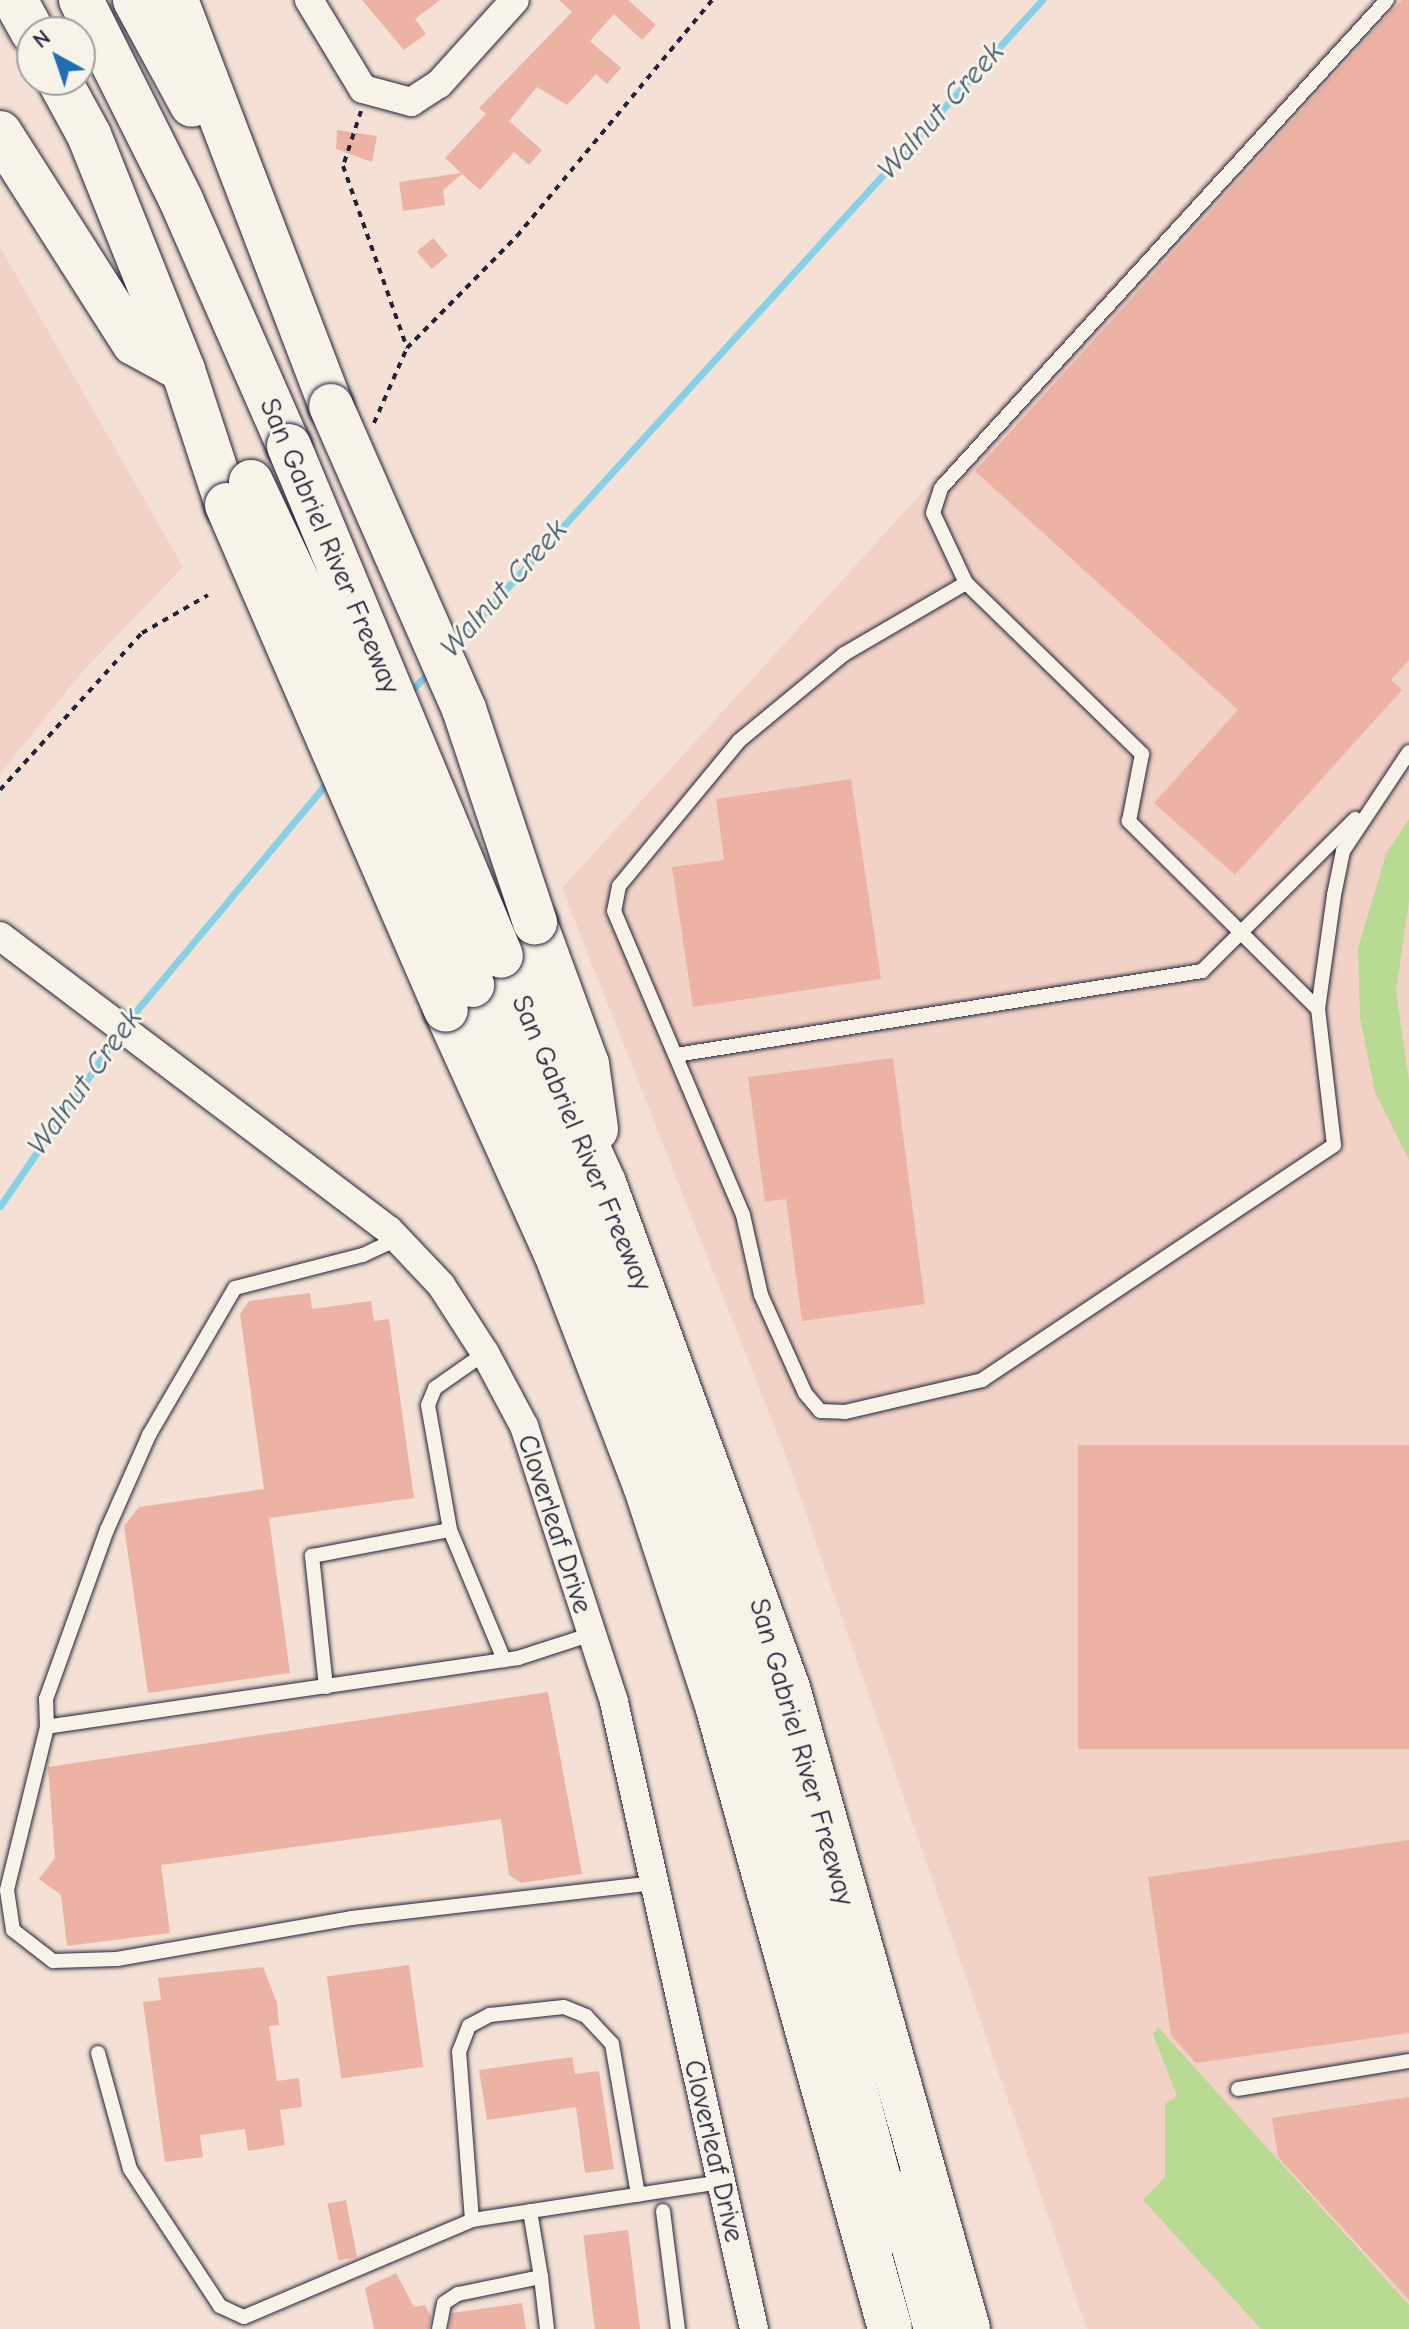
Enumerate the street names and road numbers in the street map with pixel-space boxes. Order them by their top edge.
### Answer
street label: San Gabriel River Freeway [252,393,408,699]
street label: San Gabriel River Freeway [504,990,660,1296]
street label: Cloverleaf Drive [510,1430,600,1618]
street label: San Gabriel River Freeway [742,1595,862,1909]
street label: Cloverleaf Drive [677,2057,751,2245]

